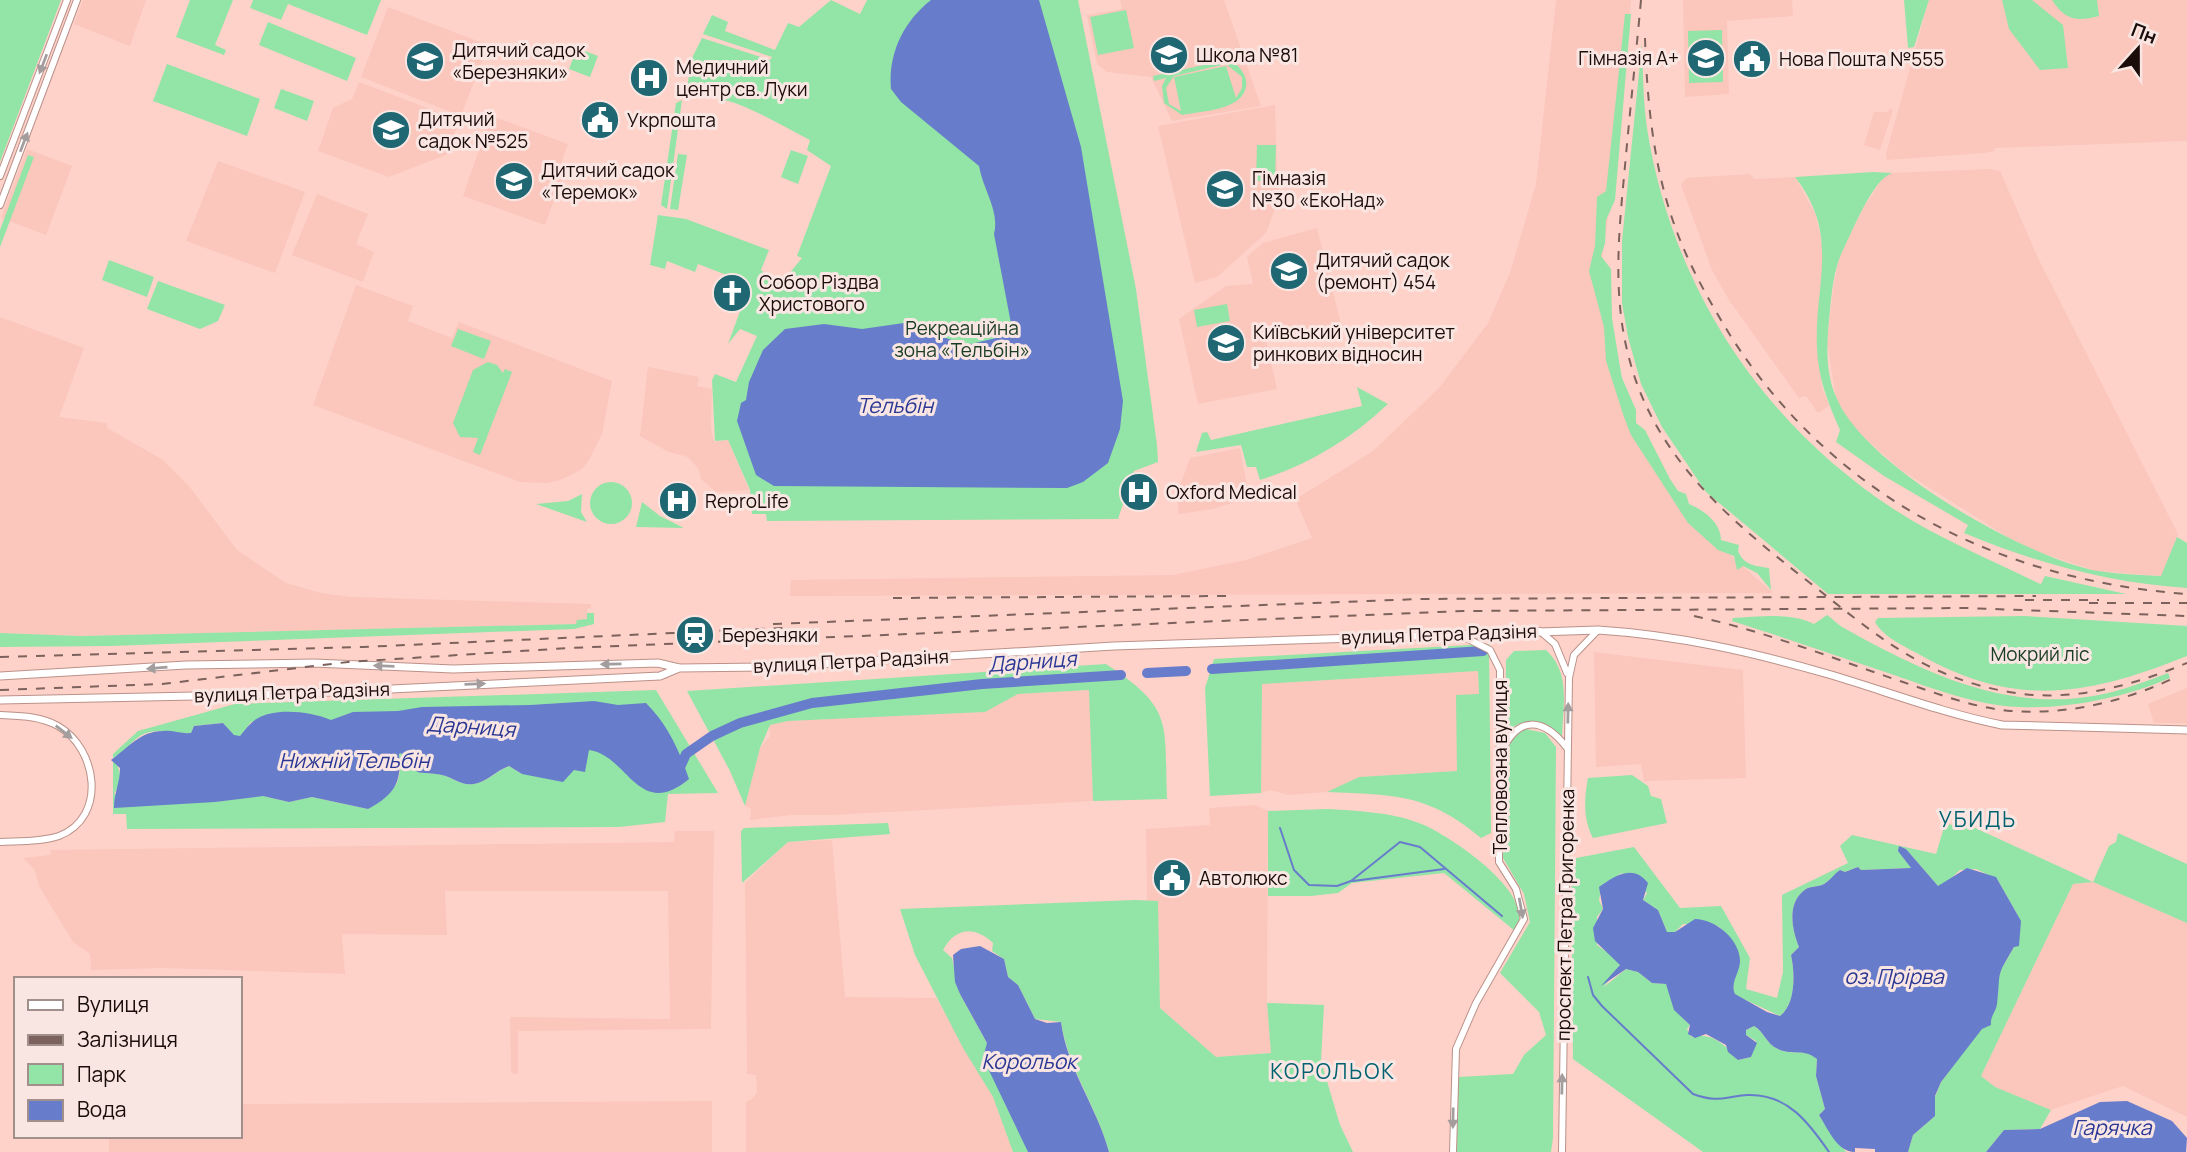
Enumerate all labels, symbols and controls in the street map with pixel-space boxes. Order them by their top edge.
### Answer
north arrow [2103,14,2173,84]
text: Пн [2127,16,2161,50]
school or university icon: Школа №81 [1148,34,1190,76]
place label: Дитячий садок «Березняки» [452,37,586,85]
school or university icon: Гімназія А+ [1685,37,1727,79]
public building icon: Нова Пошта №555 [1731,38,1773,80]
school or university icon: Дитячий садок «Березняки» [404,40,446,82]
place label: Школа №81 [1196,42,1298,68]
place label: Гімназія А+ [1578,45,1679,71]
place label: Нова Пошта №555 [1779,46,1944,72]
one-way arrow [37,53,48,74]
place label: Медичний центр св. Луки [676,54,808,102]
hospital icon: Медичний центр св. Луки [628,57,670,99]
public building icon: Укрпошта [579,99,621,141]
place label: Дитячий садок №525 [418,106,528,154]
place label: Укрпошта [627,107,716,133]
school or university icon: Дитячий садок №525 [370,109,412,151]
one-way arrow [19,131,30,152]
place label: Дитячий садок «Теремок» [541,157,675,205]
school or university icon: Дитячий садок «Теремок» [493,160,535,202]
place label: Гімназія №30 «ЕкоНад» [1252,165,1386,213]
school or university icon: Гімназія №30 «ЕкоНад» [1204,168,1246,210]
place label: Дитячий садок (ремонт) 454 [1316,247,1450,295]
school or university icon: Дитячий садок (ремонт) 454 [1268,250,1310,292]
place label: Собор Різдва Христового [759,269,879,317]
church icon: Собор Різдва Христового [711,272,753,314]
park label: Рекреаційна зона «Тельбін» [894,315,1030,363]
place label: Київський університет ринкових відносин [1253,319,1455,367]
school or university icon: Київський університет ринкових відносин [1205,322,1247,364]
water label: Тельбін [857,391,935,419]
hospital icon: Oxford Medical [1118,471,1160,513]
place label: Oxford Medical [1166,479,1297,505]
hospital icon: ReproLife [657,480,699,522]
place label: ReproLife [705,488,789,514]
station icon: Березняки [674,614,716,656]
street label: вулиця Петра Радзіня [1341,618,1537,650]
place label: Березняки [722,622,818,648]
park label: Мокрий ліс [1990,641,2090,667]
street label: вулиця Петра Радзіня [752,643,950,679]
water label: Дарниця [987,644,1079,678]
one-way arrow [600,658,622,669]
one-way arrow [373,660,395,672]
one-way arrow [145,663,167,674]
street label: вулиця Петра Радзіня [194,676,390,708]
one-way arrow [464,679,486,690]
street label: Тепловозна вулиця [1487,680,1513,854]
one-way arrow [1562,702,1574,724]
water label: Дарниця [426,709,518,743]
one-way arrow [55,724,73,739]
water label: Нижній Тельбін [279,746,431,774]
street label: проспект Петра Григоренка [1550,789,1580,1041]
district label: УБИДЬ [1939,805,2017,833]
public building icon: Автолюкс [1151,857,1193,899]
place label: Автолюкс [1199,865,1288,891]
one-way arrow [1516,897,1527,919]
water label: оз. Прірва [1844,962,1945,990]
legend [14,977,242,1138]
text: Вулиця [77,990,149,1018]
text: Залізниця [77,1025,178,1053]
water label: Корольок [981,1047,1079,1075]
district label: КОРОЛЬОК [1270,1057,1396,1085]
text: Парк [77,1060,127,1088]
one-way arrow [1556,1073,1568,1095]
text: Вода [77,1095,127,1123]
one-way arrow [1448,1107,1459,1129]
water label: Гарячка [2073,1113,2153,1141]

